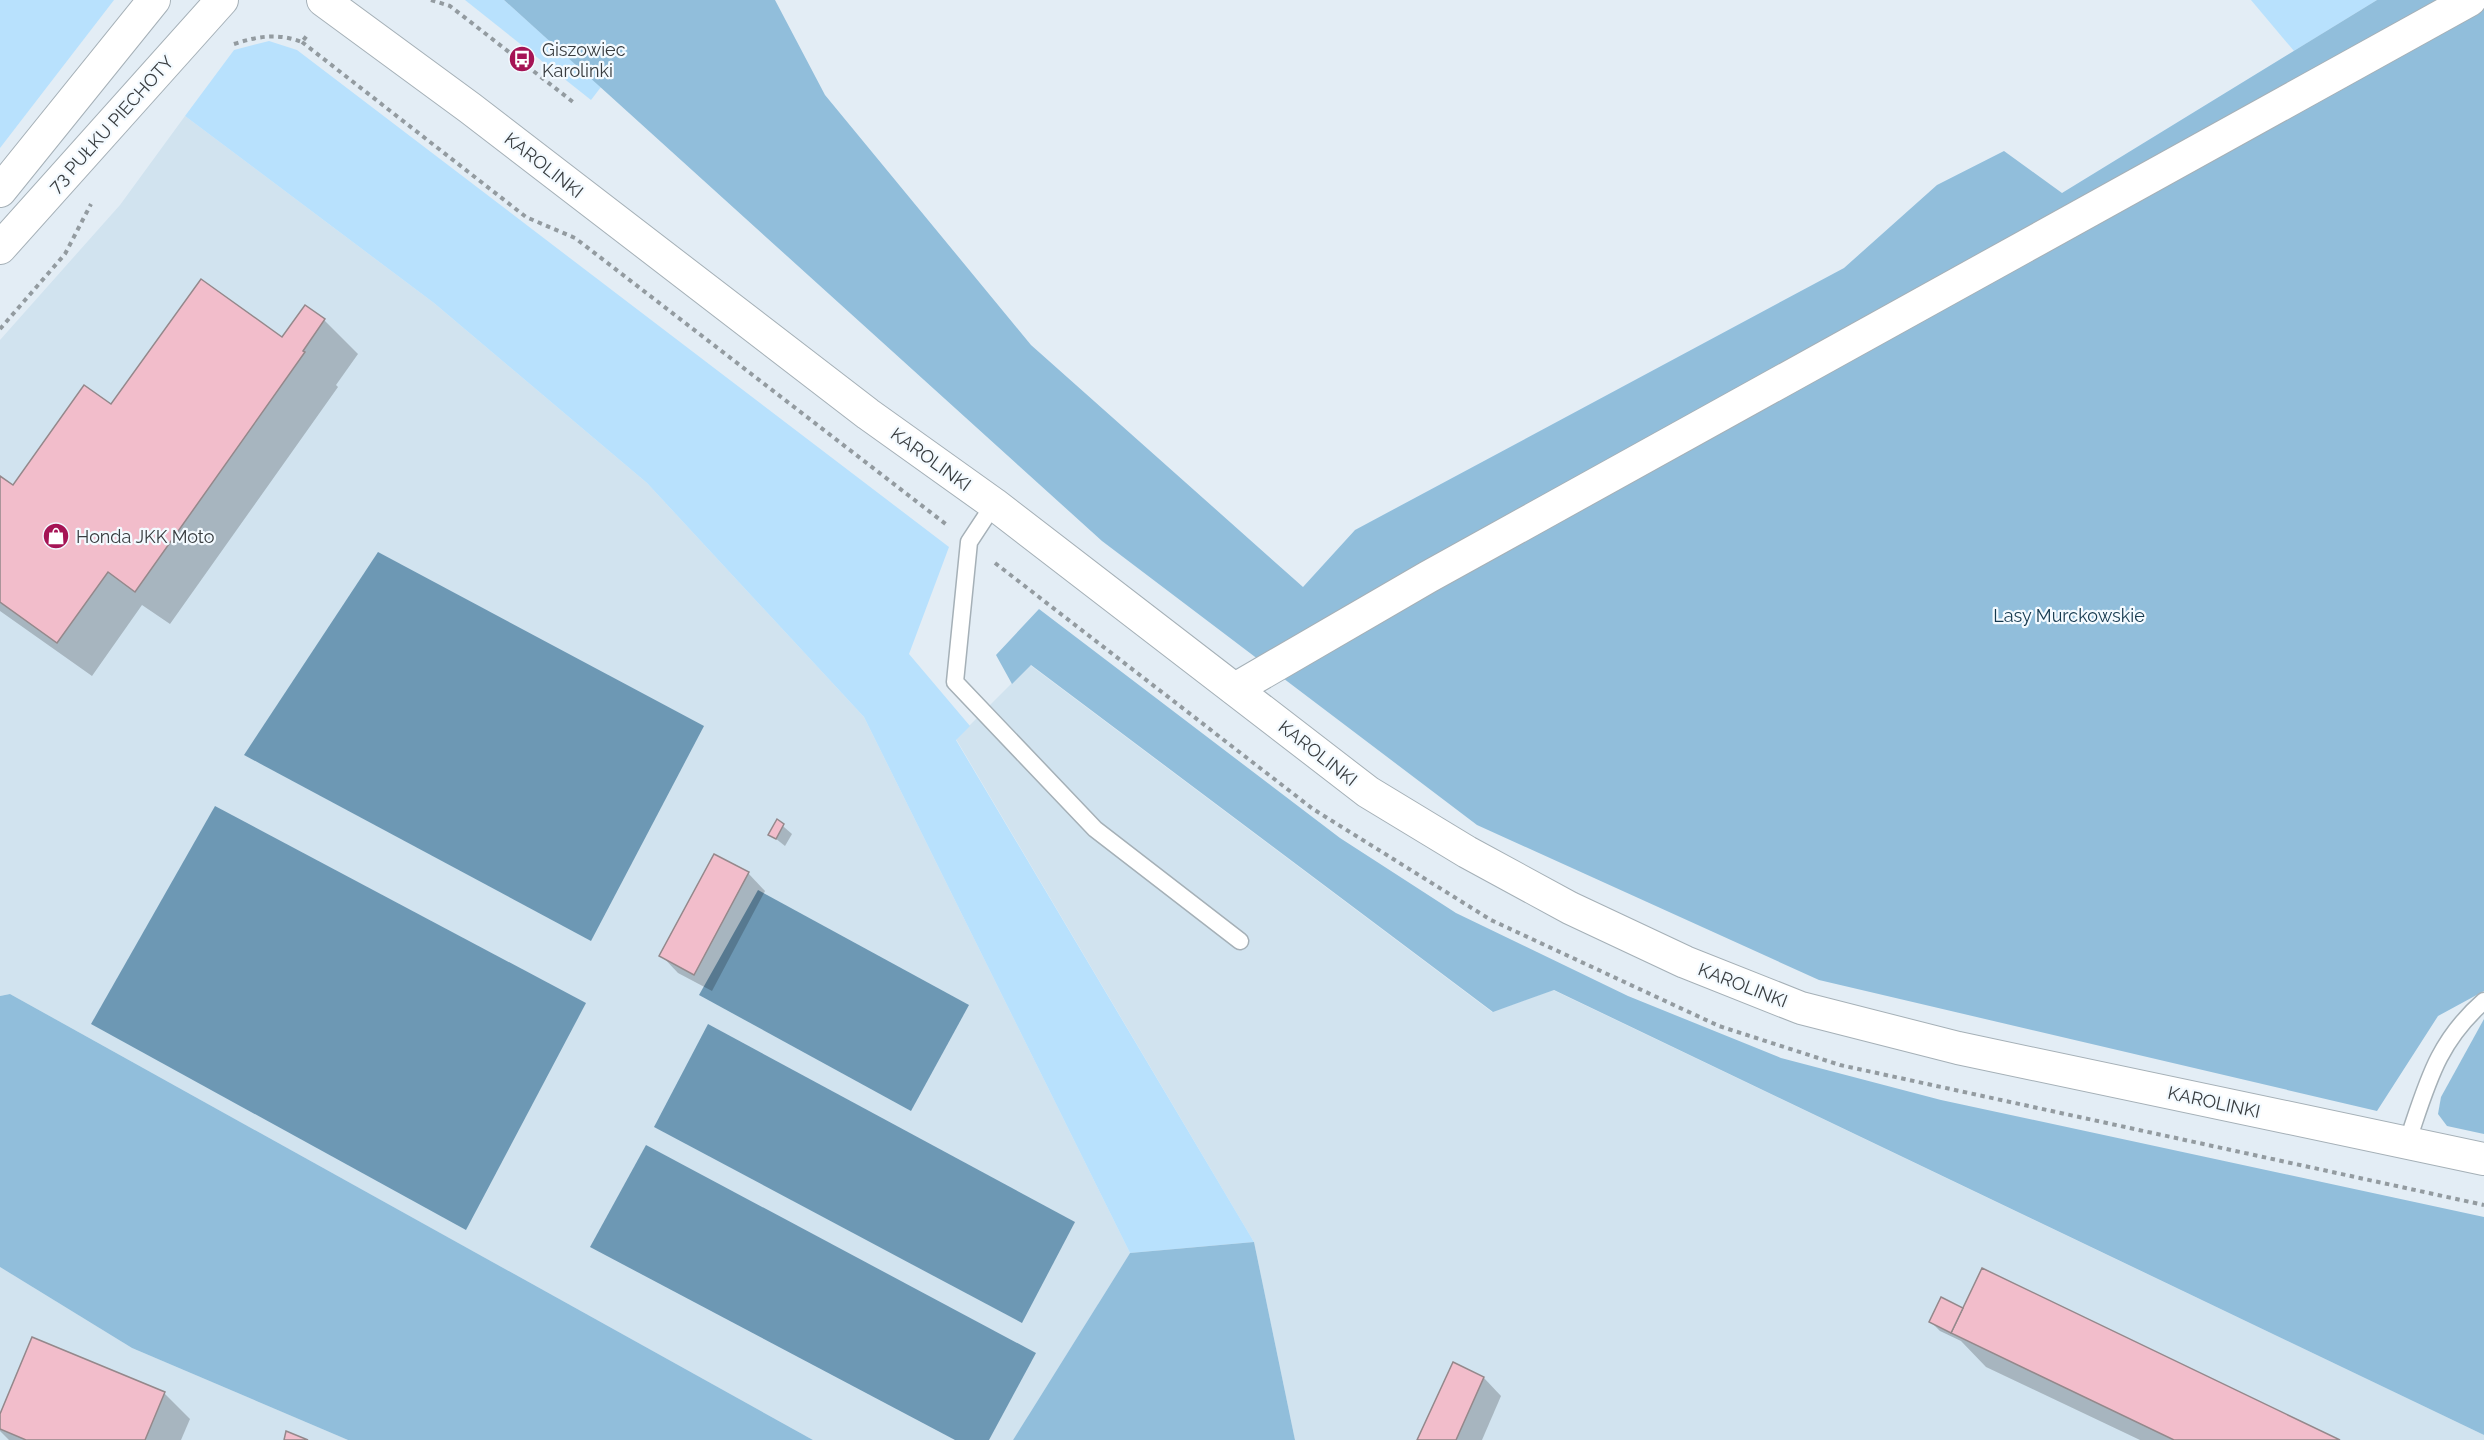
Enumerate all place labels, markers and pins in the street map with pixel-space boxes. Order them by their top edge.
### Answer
place label: Giszowiec Karolinki [542,39,626,81]
bus stop icon: Giszowiec Karolinki [507,44,537,74]
shop icon: Honda JKK Moto [41,521,71,551]
place label: Honda JKK Moto [76,526,215,547]

